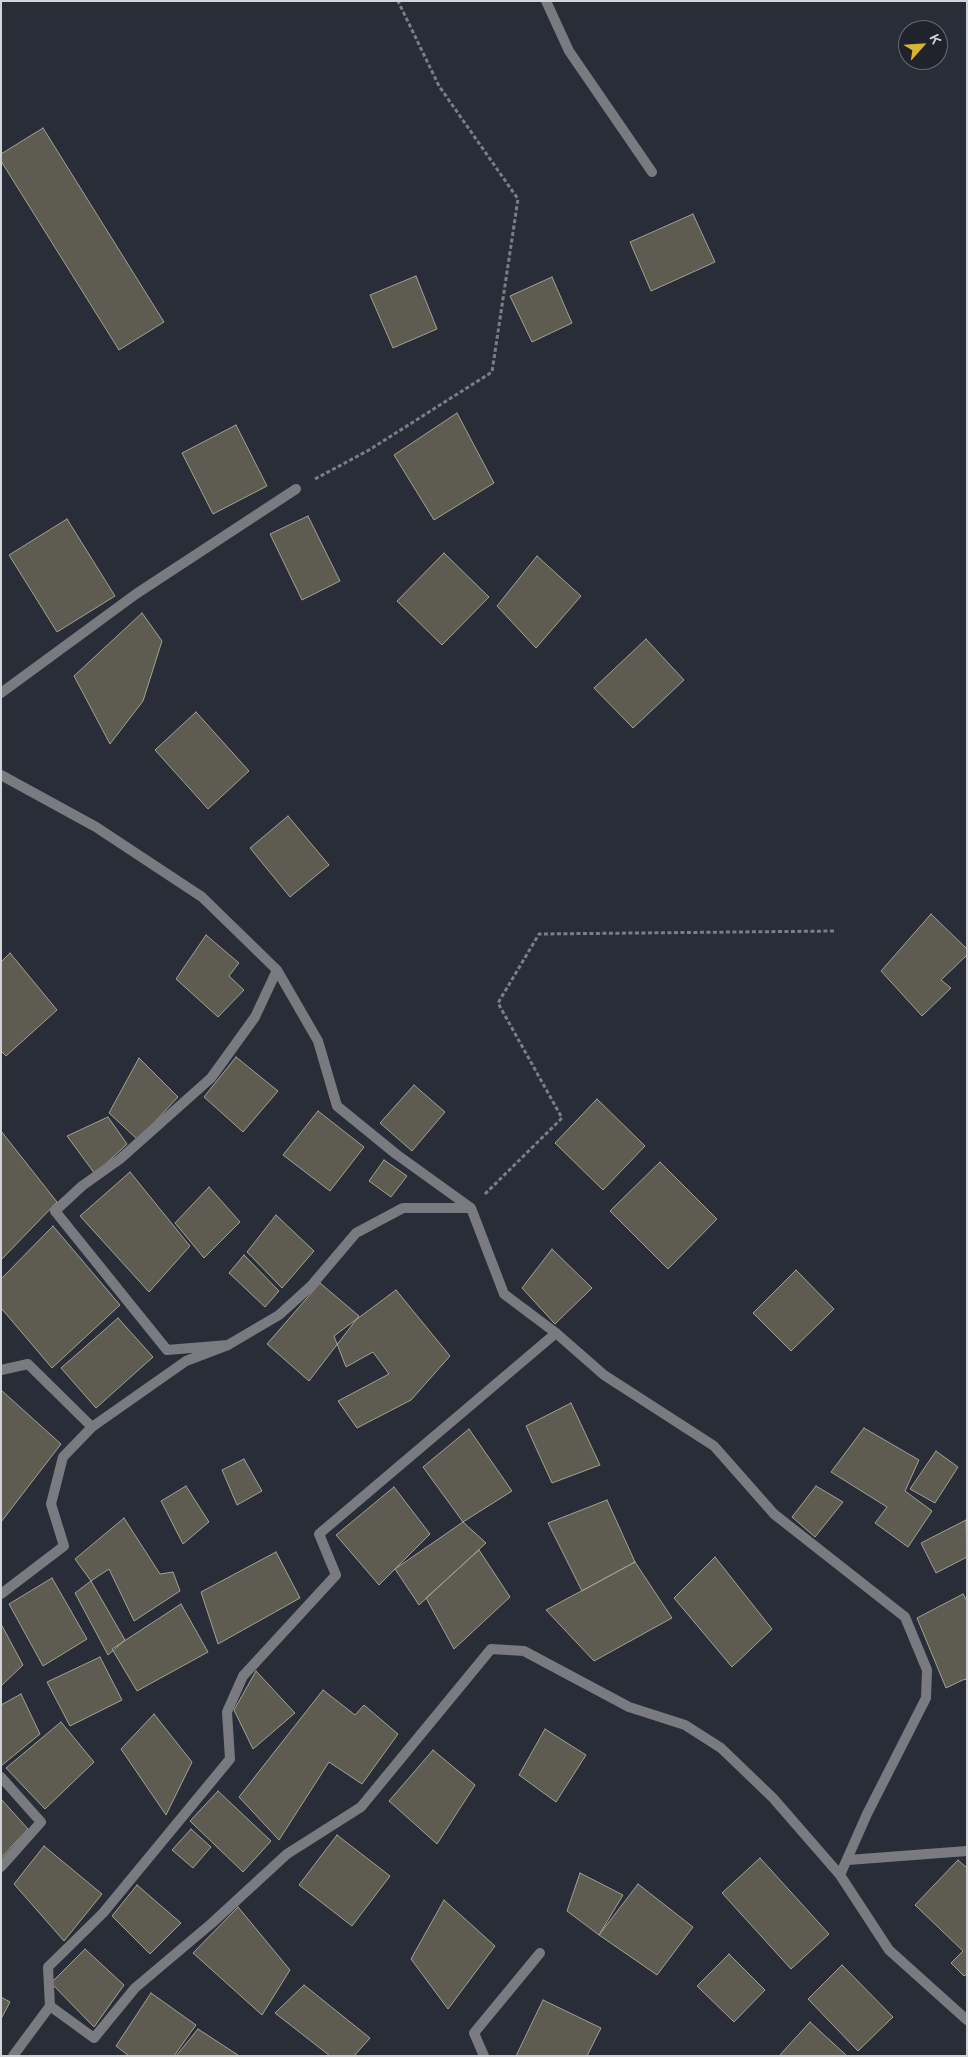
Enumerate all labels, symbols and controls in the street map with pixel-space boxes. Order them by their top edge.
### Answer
north arrow [898,20,948,70]
text: K [925,31,946,47]

